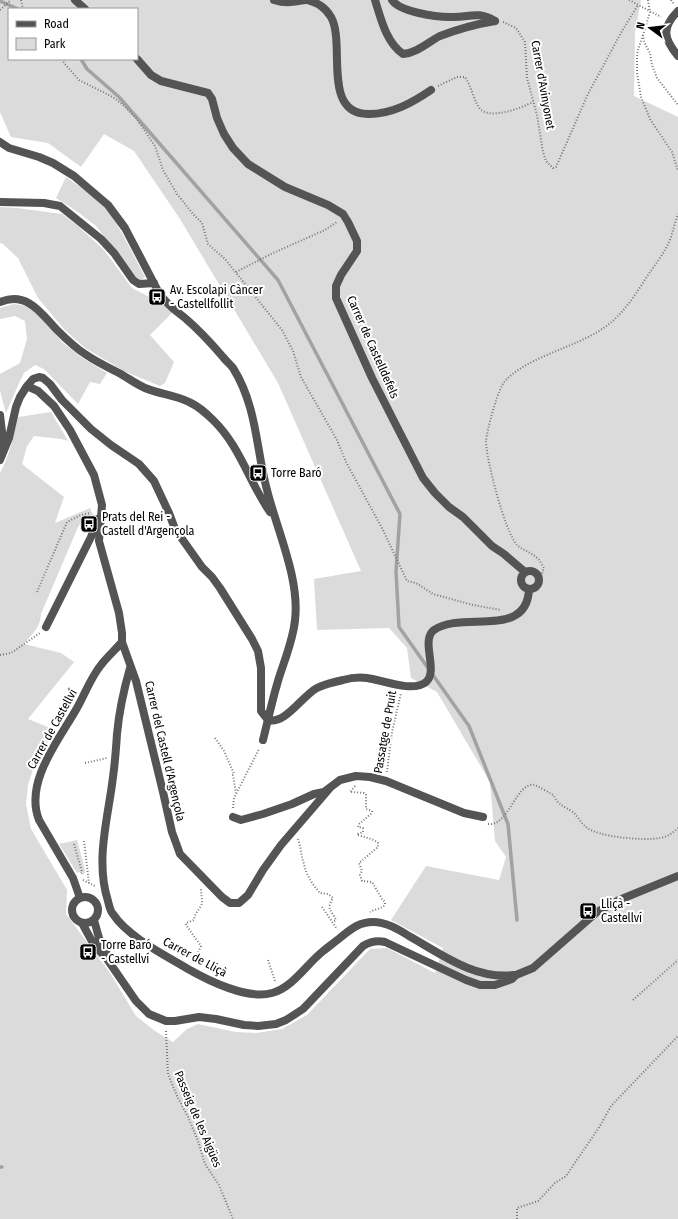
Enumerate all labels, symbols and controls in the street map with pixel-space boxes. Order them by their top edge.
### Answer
legend [8,8,138,60]
north arrow [630,8,670,48]
text: Road [44,17,69,31]
text: N [634,21,648,30]
text: Park [44,37,66,51]
street label: Carrer d'Avinyonet [528,39,558,131]
place label: Av. Escolapi Càncer - Castellfollit [170,283,264,311]
bus stop icon: Av. Escolapi Càncer - Castellfollit [147,287,167,307]
street label: Carrer de Castelldefels [344,293,402,401]
bus stop icon: Torre Baró [248,463,268,483]
place label: Torre Baró [271,466,322,480]
place label: Prats del Rei - Castell d'Argençola [102,510,195,538]
bus stop icon: Prats del Rei - Castell d'Argençola [79,514,99,534]
street label: Carrer del Castell d'Argençola [142,679,188,823]
street label: Carrer de Castellví [24,687,80,771]
street label: Passatge de Pruit [371,689,399,775]
place label: Lliçà - Castellví [601,897,642,925]
bus stop icon: Lliçà - Castellví [578,901,598,921]
street label: Carrer de Lliçà [161,934,229,980]
place label: Torre Baró - Castellví [101,938,152,966]
bus stop icon: Torre Baró - Castellví [78,942,98,962]
street label: Passeig de les Aigües [171,1069,225,1169]

